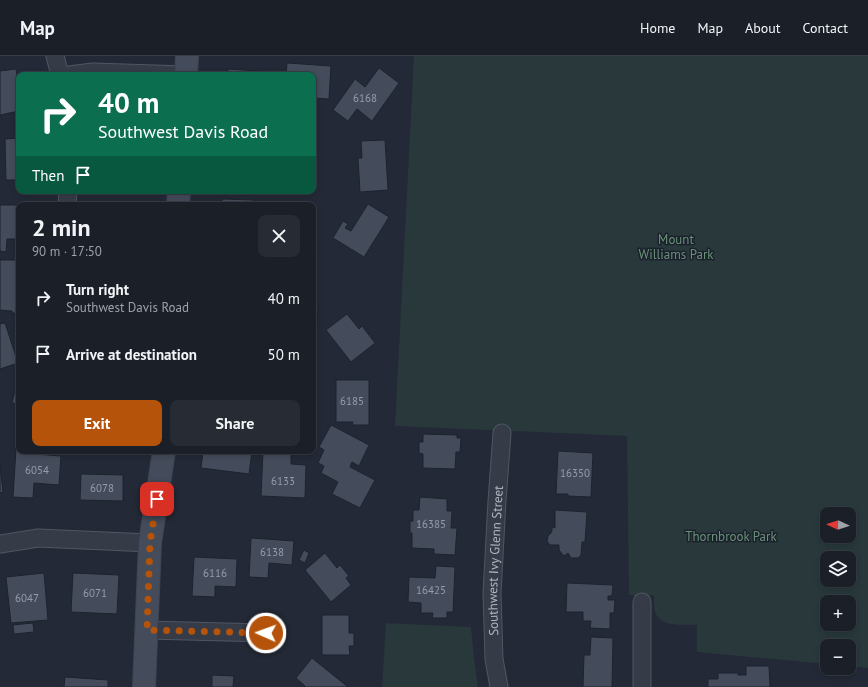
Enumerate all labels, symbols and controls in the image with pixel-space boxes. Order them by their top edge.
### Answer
text: Map [20,16,55,40]
text: Home [640,19,675,37]
text: Map [697,19,723,37]
text: About [745,19,781,37]
text: Contact [803,19,848,37]
text: 40 m [98,84,159,121]
icon: right [32,88,84,140]
house number: 6168 [353,91,377,105]
text: Southwest Davis Road [98,120,268,143]
icon: arrive [72,164,94,186]
text: Then [32,166,64,185]
text: 2 min [32,212,91,243]
button: close [258,215,300,257]
park label: Mount Williams Park [638,231,714,263]
text: 90 m · 17:50 [32,243,102,260]
text: Turn right [66,280,129,299]
icon: right [32,287,54,309]
text: 40 m [267,289,300,308]
text: Southwest Davis Road [66,299,189,316]
icon: arrive [32,343,54,365]
text: Arrive at destination [66,345,197,364]
text: 50 m [267,345,300,364]
house number: 6185 [340,394,364,408]
button: Exit [32,400,162,446]
button: Share [170,400,300,446]
house number: 6054 [25,463,49,477]
house number: 16350 [560,466,590,480]
house number: 6133 [271,474,295,488]
house number: 6078 [90,481,114,495]
pin [140,482,174,516]
street label: Southwest Ivy Glenn Street [484,484,507,636]
icon: arrive [146,488,168,510]
north arrow [820,507,856,543]
map controls [820,507,856,675]
house number: 16385 [416,517,446,531]
park label: Thornbrook Park [685,528,777,545]
house number: 6138 [260,545,284,559]
button: layers [820,551,856,587]
house number: 6116 [203,566,227,580]
house number: 16425 [416,583,446,597]
house number: 6071 [83,586,107,600]
house number: 6047 [15,591,39,605]
button: + [820,595,856,631]
position arrow [245,612,287,654]
button: − [820,639,856,675]

